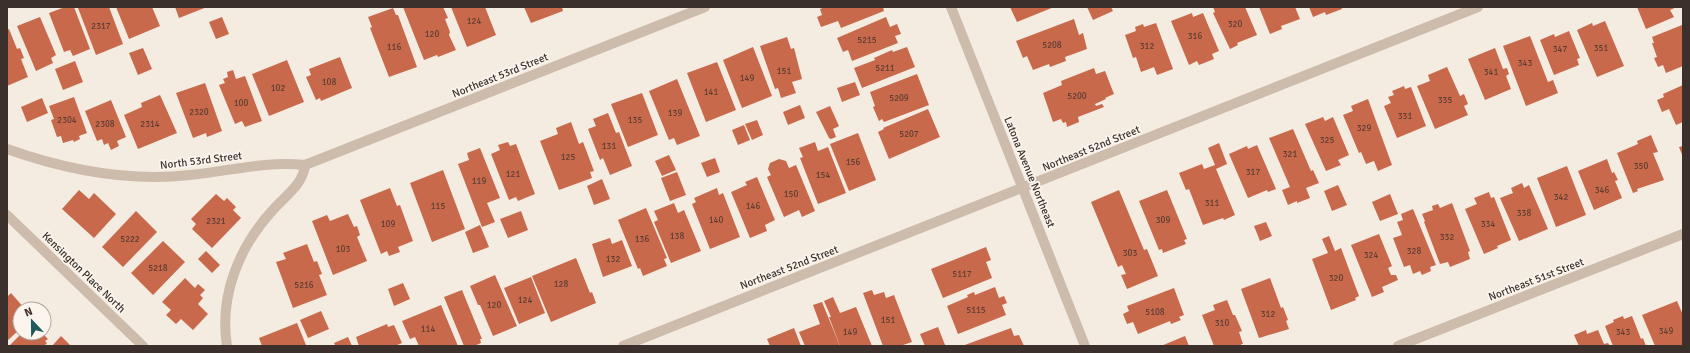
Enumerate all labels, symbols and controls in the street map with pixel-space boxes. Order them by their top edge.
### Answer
house number: 124 [467,16,481,27]
house number: 320 [1228,19,1242,30]
house number: 2317 [91,21,111,32]
house number: 120 [425,29,439,40]
house number: 316 [1188,31,1202,42]
house number: 5215 [857,35,877,46]
house number: 5208 [1042,40,1062,51]
house number: 312 [1140,41,1154,52]
house number: 116 [387,42,401,53]
house number: 351 [1594,43,1608,54]
house number: 347 [1553,44,1567,55]
street label: Northeast 53rd Street [450,50,550,101]
house number: 343 [1518,58,1532,69]
house number: 5211 [875,63,895,74]
house number: 151 [777,66,791,77]
house number: 341 [1484,67,1498,78]
house number: 149 [740,73,754,84]
house number: 108 [322,77,336,88]
house number: 102 [271,83,285,94]
house number: 141 [704,87,718,98]
house number: 5200 [1067,91,1087,102]
house number: 5209 [889,93,909,104]
house number: 335 [1438,95,1452,106]
house number: 100 [234,98,248,109]
house number: 2320 [189,107,209,118]
house number: 139 [668,108,682,119]
house number: 331 [1398,111,1412,122]
house number: 2304 [57,115,77,126]
house number: 135 [628,115,642,126]
street label: Latona Avenue Northeast [1001,115,1058,230]
house number: 2308 [95,119,115,130]
house number: 2314 [140,119,160,130]
street label: Northeast 52nd Street [1040,123,1142,174]
house number: 329 [1357,123,1371,134]
house number: 5207 [899,129,919,140]
house number: 325 [1320,135,1334,146]
house number: 131 [602,141,616,152]
street label: North 53rd Street [159,149,243,172]
house number: 321 [1283,149,1297,160]
house number: 125 [561,152,575,163]
house number: 156 [846,157,860,168]
house number: 350 [1634,161,1648,172]
house number: 317 [1246,167,1260,178]
house number: 121 [506,169,520,180]
house number: 154 [816,170,830,181]
house number: 119 [472,176,486,187]
house number: 346 [1595,185,1609,196]
house number: 150 [784,189,798,200]
house number: 342 [1554,192,1568,203]
house number: 311 [1205,198,1219,209]
house number: 115 [431,201,445,212]
house number: 146 [746,201,760,212]
house number: 338 [1517,208,1531,219]
house number: 140 [709,215,723,226]
house number: 309 [1156,215,1170,226]
house number: 2321 [206,216,226,227]
house number: 109 [381,219,395,230]
house number: 334 [1481,219,1495,230]
street label: Kensington Place North [39,229,128,316]
house number: 138 [670,231,684,242]
house number: 332 [1440,232,1454,243]
house number: 5222 [120,234,140,245]
house number: 136 [635,234,649,245]
street label: Northeast 52nd Street [738,243,840,292]
house number: 103 [336,244,350,255]
house number: 328 [1407,246,1421,257]
house number: 303 [1123,248,1137,259]
house number: 324 [1364,250,1378,261]
house number: 132 [606,254,620,265]
street label: Northeast 51st Street [1487,255,1586,304]
house number: 5218 [148,263,168,274]
house number: 5117 [952,269,972,280]
house number: 320 [1329,273,1343,284]
house number: 128 [554,279,568,290]
house number: 5216 [294,280,314,291]
house number: 124 [518,295,532,306]
house number: 120 [487,300,501,311]
north arrow [12,301,52,341]
text: N [22,305,34,320]
house number: 5115 [966,305,986,316]
house number: 5108 [1145,307,1165,318]
house number: 312 [1261,309,1275,320]
house number: 151 [881,315,895,326]
house number: 310 [1215,318,1229,329]
house number: 114 [421,324,435,335]
house number: 349 [1659,326,1673,337]
house number: 149 [843,327,857,338]
house number: 343 [1616,327,1630,338]

